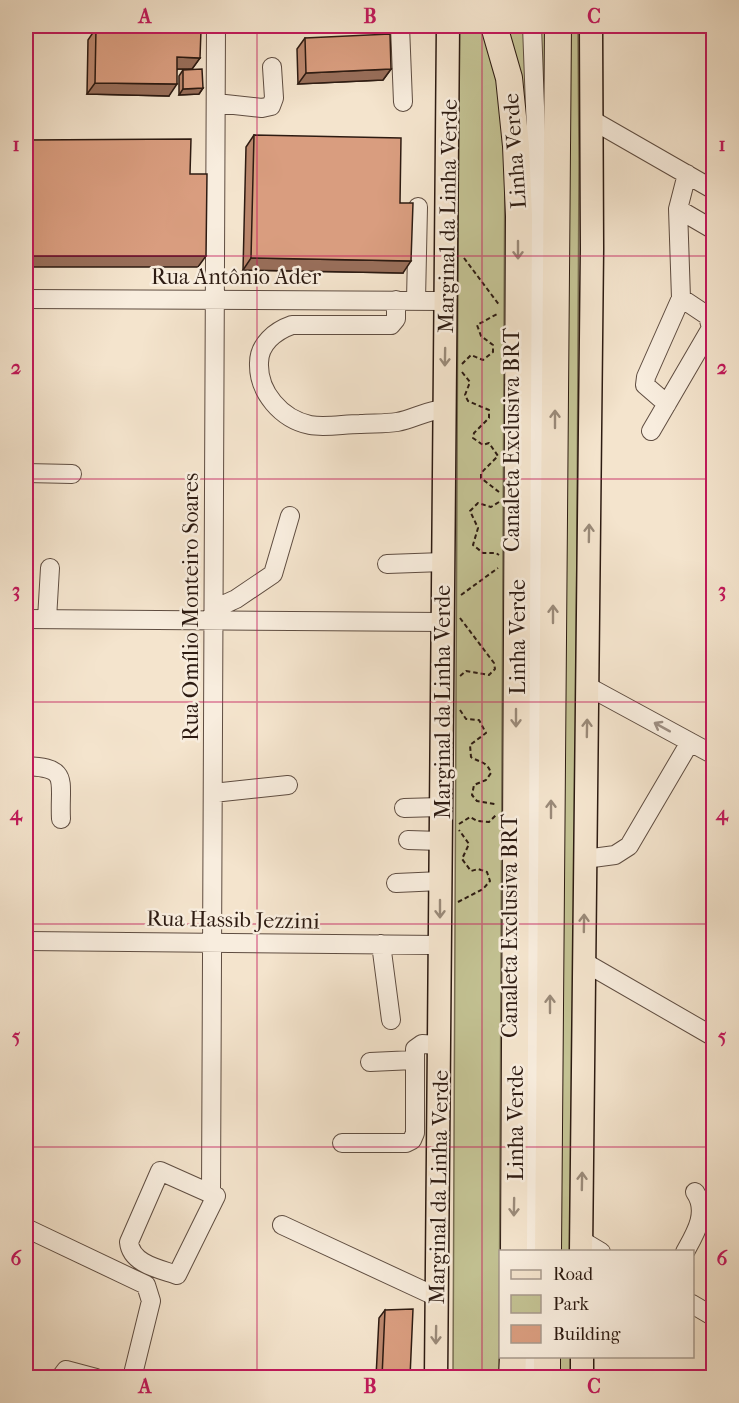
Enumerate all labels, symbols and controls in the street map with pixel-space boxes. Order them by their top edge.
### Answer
text: A [137,5,153,28]
text: B [363,5,377,28]
text: C [587,5,601,28]
street label: Linha Verde [498,92,532,210]
street label: Marginal da Linha Verde [433,99,463,333]
text: 1 [12,133,20,156]
text: 1 [718,133,726,156]
one-way arrow [512,239,524,259]
street label: Rua Antônio Ader [151,264,322,290]
street label: Canaleta Exclusiva BRT [499,327,525,552]
one-way arrow [439,346,451,366]
text: 2 [11,356,21,379]
text: 2 [717,356,727,379]
one-way arrow [549,410,560,430]
street label: Rua Omílio Monteiro Soares [178,473,204,741]
one-way arrow [583,524,595,544]
text: 3 [12,579,20,602]
street label: Linha Verde [505,579,531,695]
text: 3 [718,579,726,602]
street label: Marginal da Linha Verde [430,585,456,819]
one-way arrow [547,605,559,625]
one-way arrow [510,707,522,727]
one-way arrow [581,719,592,739]
one-way arrow [654,721,671,733]
one-way arrow [545,800,557,820]
text: 4 [9,802,23,826]
text: 4 [715,802,729,826]
street label: Canaleta Exclusiva BRT [497,813,523,1038]
one-way arrow [435,898,446,918]
street label: Rua Hassib Jezzini [146,905,320,935]
one-way arrow [579,914,590,934]
one-way arrow [544,995,556,1015]
text: 5 [12,1025,21,1048]
text: 5 [718,1025,727,1048]
street label: Linha Verde [503,1065,529,1181]
street label: Marginal da Linha Verde [424,1070,454,1304]
one-way arrow [576,1172,588,1192]
one-way arrow [508,1196,520,1216]
text: 6 [11,1247,23,1270]
text: 6 [717,1247,729,1270]
legend [499,1250,694,1358]
text: Road [553,1264,593,1285]
text: Park [553,1294,590,1315]
one-way arrow [431,1324,442,1344]
text: Building [553,1324,621,1345]
text: A [137,1375,153,1398]
text: B [363,1375,377,1398]
text: C [587,1375,601,1398]

